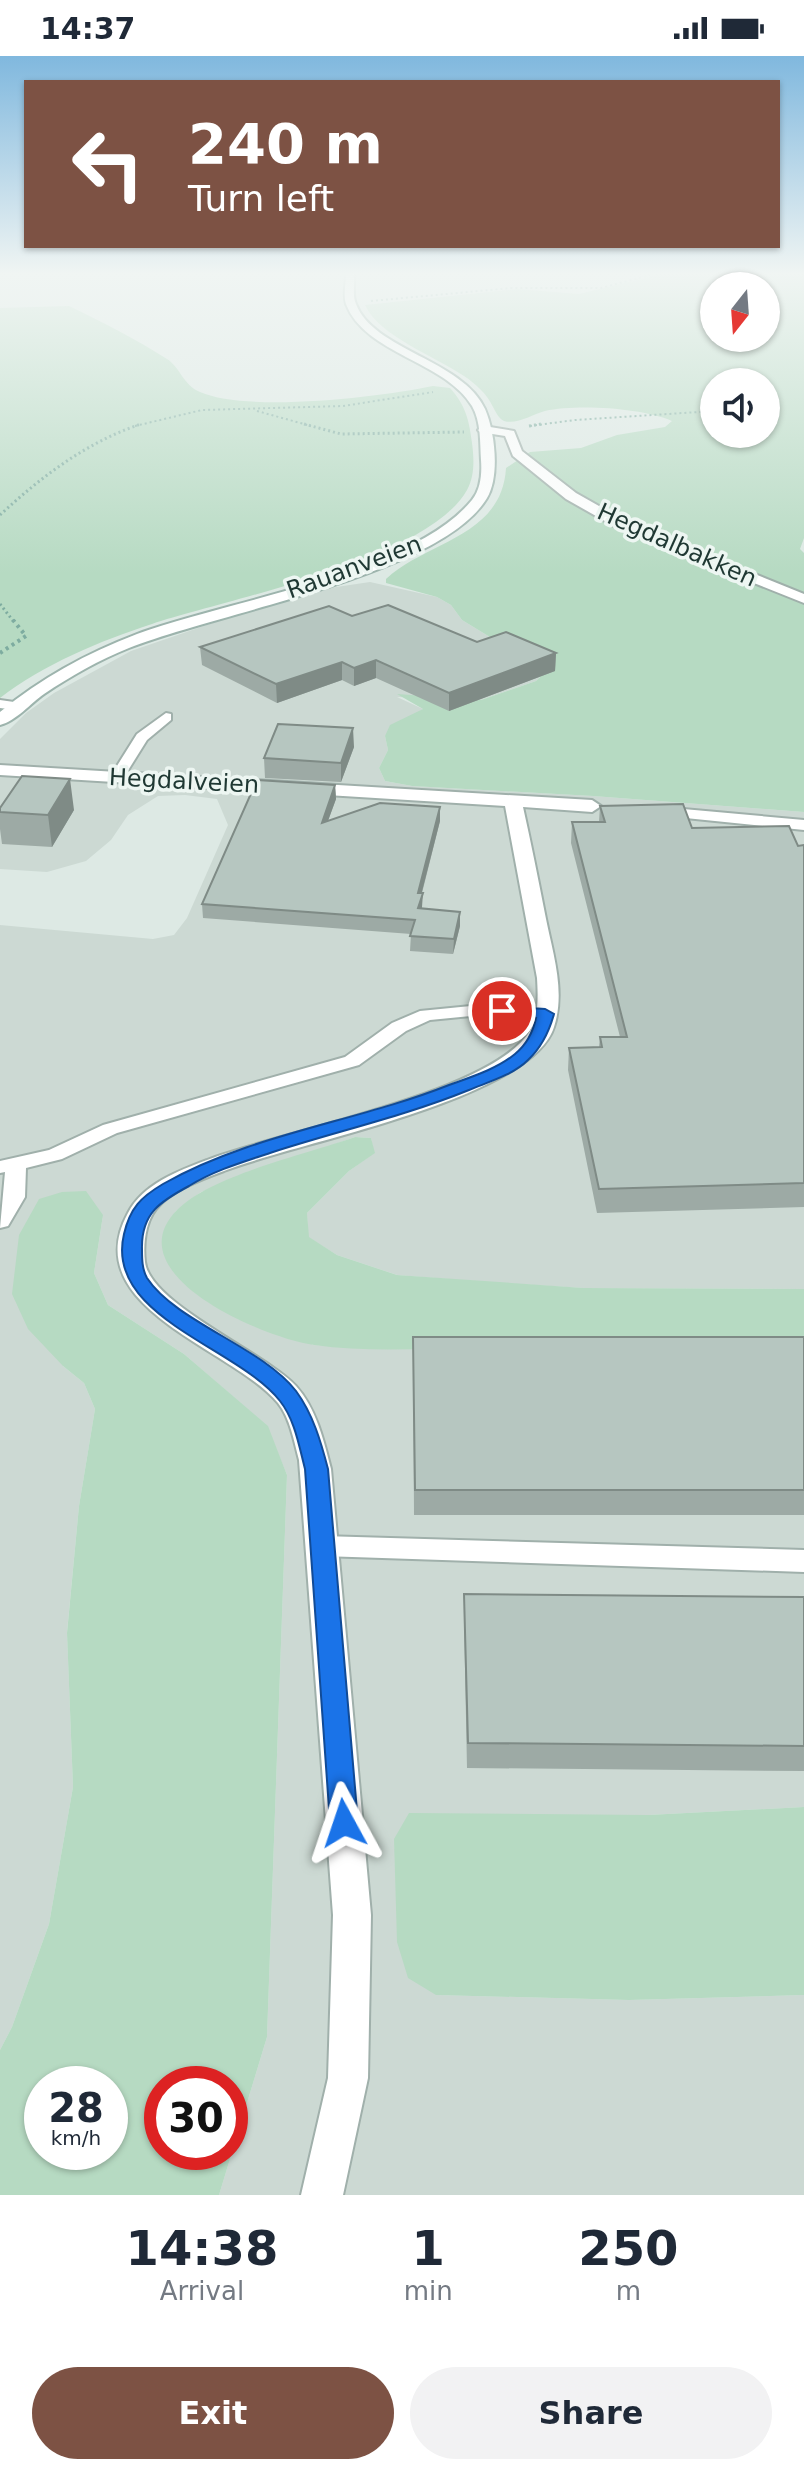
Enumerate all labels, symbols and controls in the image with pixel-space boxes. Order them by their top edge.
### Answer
text: 14:37 [40,11,136,46]
text: 240 m [188,111,383,176]
icon: left [56,112,160,216]
text: Turn left [188,178,334,219]
north arrow [700,272,780,352]
map controls [700,272,780,448]
button: sound [700,368,780,448]
street label: Hegdalbakken [593,497,761,593]
street label: Rauanveien [283,530,425,604]
street label: Hegdalveien [108,763,260,799]
pin [468,977,536,1045]
icon: arrive [480,989,524,1033]
position arrow [302,1781,386,1865]
speed limit sign: 30 [144,2066,248,2170]
text: 28 [48,2085,104,2131]
text: km/h [51,2126,101,2150]
text: 14:38 [125,2220,278,2276]
text: 1 [412,2220,445,2276]
text: 250 [578,2220,678,2276]
text: Arrival [160,2276,244,2306]
text: min [404,2276,453,2306]
text: m [616,2276,641,2306]
button: Exit [32,2367,394,2459]
button: Share [410,2367,772,2459]

